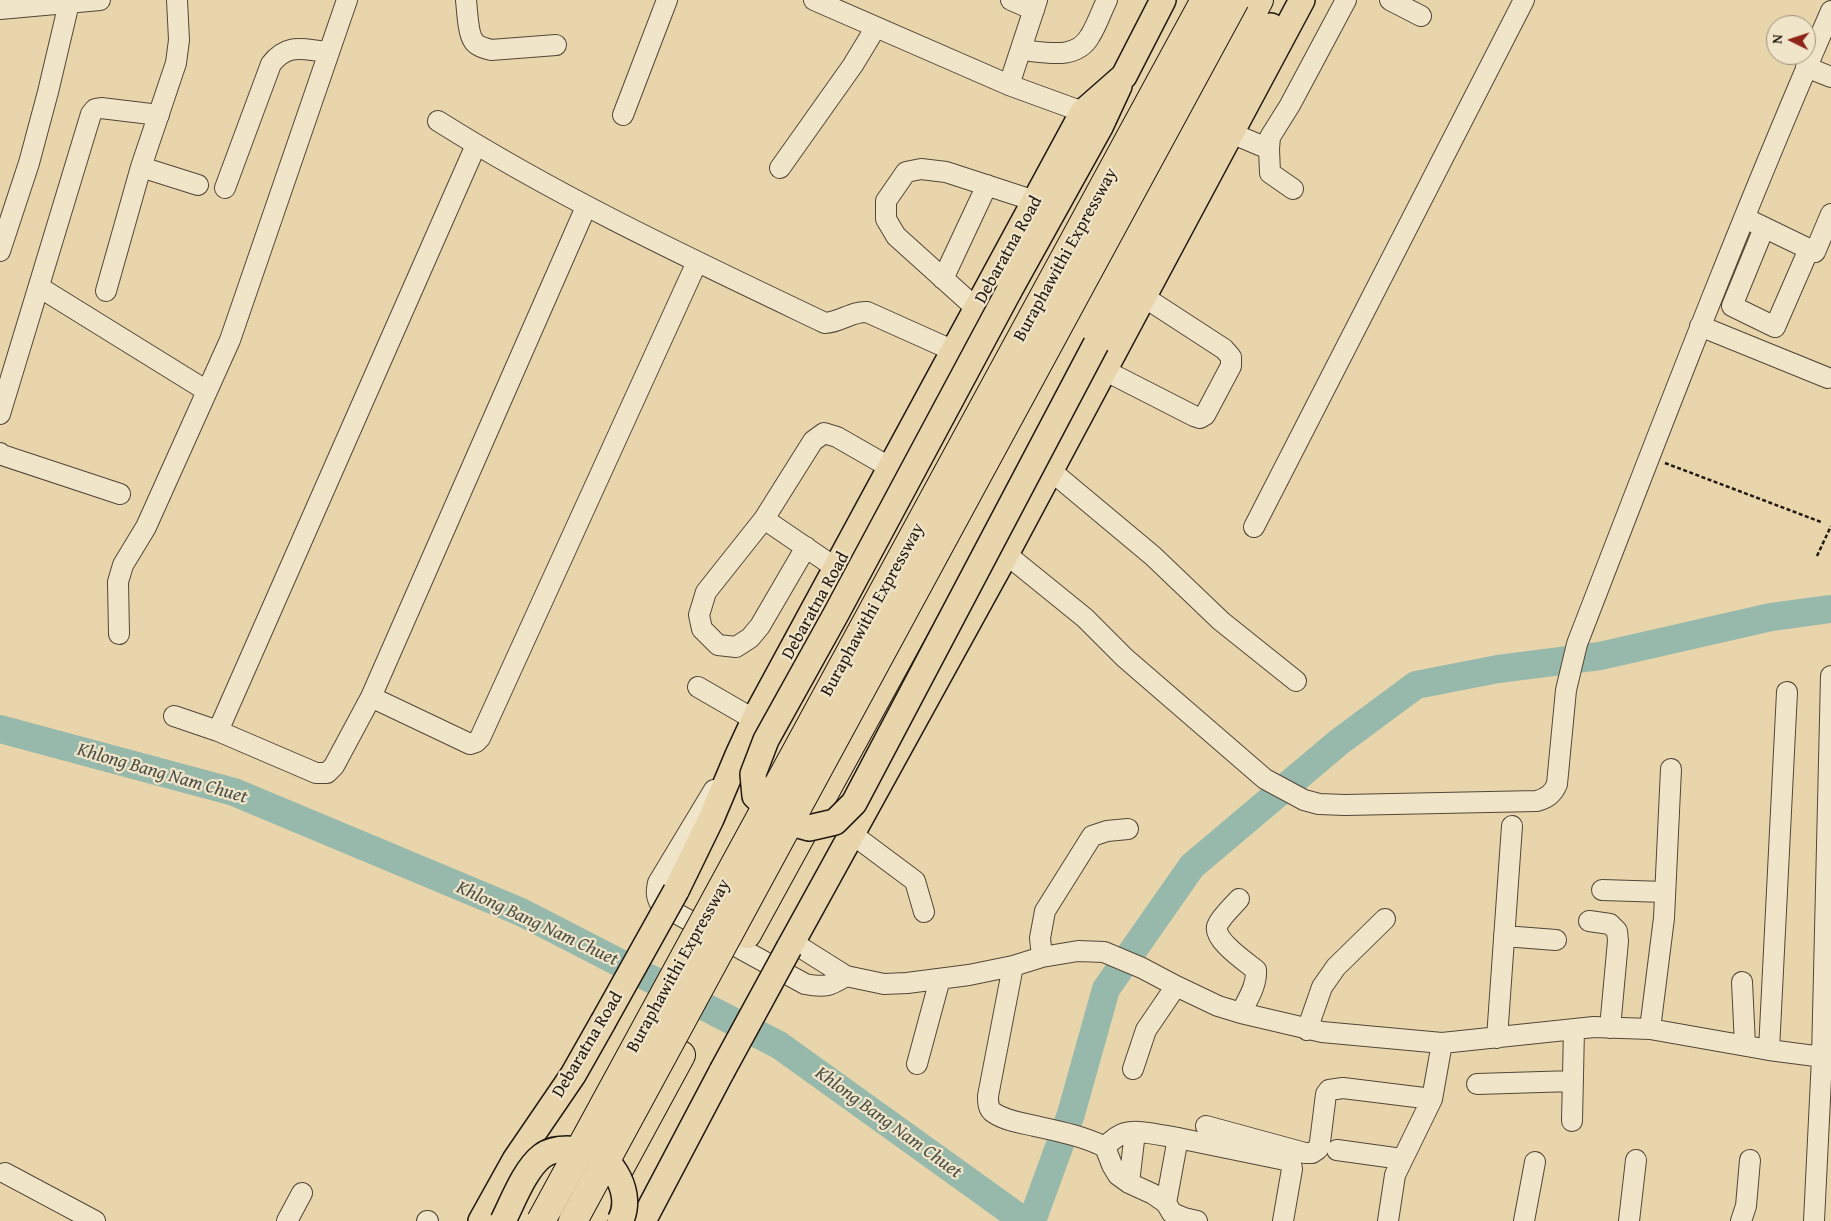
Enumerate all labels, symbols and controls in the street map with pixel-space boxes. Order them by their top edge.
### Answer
north arrow [1766,15,1816,65]
text: N [1767,34,1787,44]
street label: Buraphawithi Expressway [1009,165,1123,345]
street label: Debaratna Road [971,192,1047,308]
street label: Buraphawithi Expressway [816,520,930,700]
street label: Debaratna Road [778,548,854,664]
water label: Khlong Bang Nam Chuet [74,739,250,809]
street label: Buraphawithi Expressway [622,876,736,1056]
water label: Khlong Bang Nam Chuet [453,877,621,971]
street label: Debaratna Road [548,988,628,1102]
water label: Khlong Bang Nam Chuet [810,1062,966,1184]

